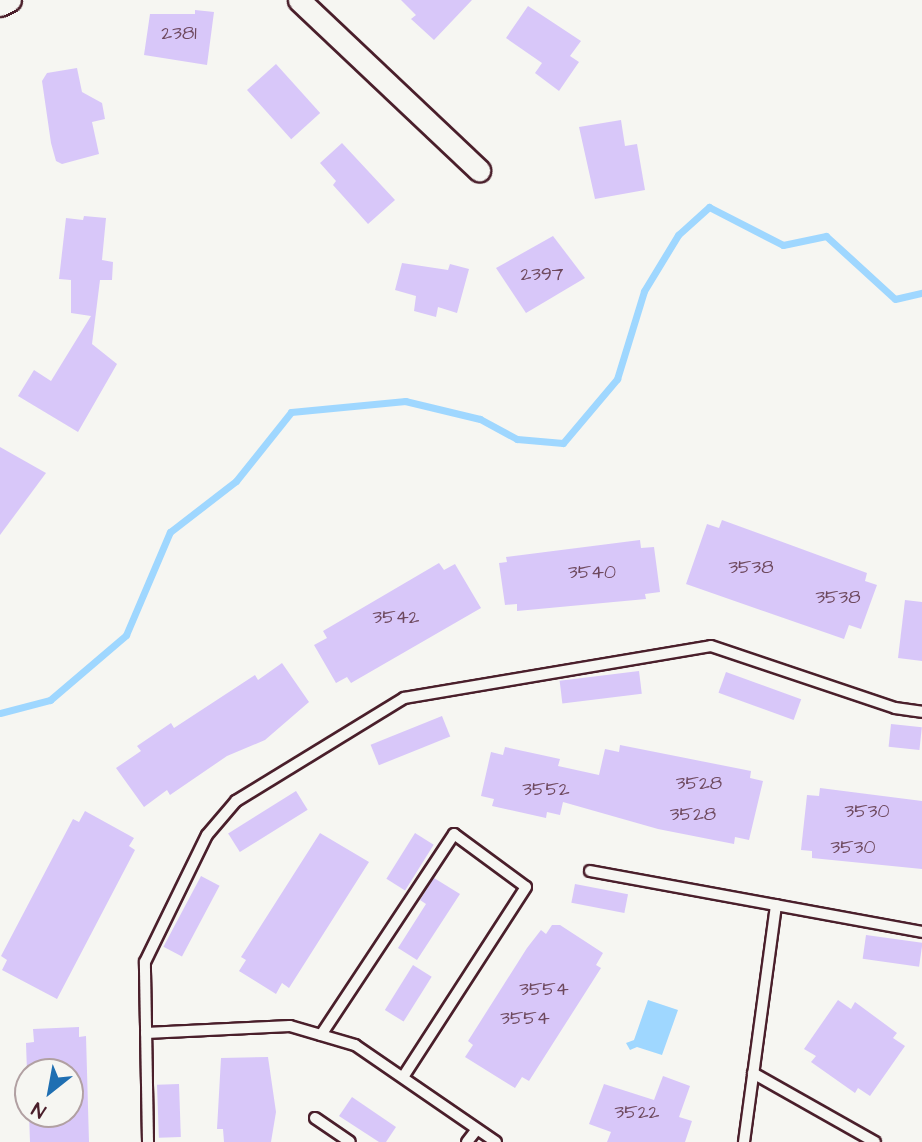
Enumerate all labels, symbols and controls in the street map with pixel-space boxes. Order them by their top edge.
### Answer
house number: 2381 [161,23,197,45]
house number: 2397 [520,264,564,286]
house number: 3538 [728,557,774,579]
house number: 3540 [568,562,616,584]
house number: 3538 [815,587,861,609]
house number: 3542 [373,607,419,629]
house number: 3528 [676,773,722,795]
house number: 3552 [522,779,570,801]
house number: 3530 [845,801,889,823]
house number: 3528 [670,804,716,826]
house number: 3530 [831,837,875,859]
house number: 3554 [519,979,569,1001]
house number: 3554 [500,1008,550,1030]
north arrow [14,1058,84,1128]
text: N [27,1095,51,1124]
house number: 3522 [615,1102,659,1124]

